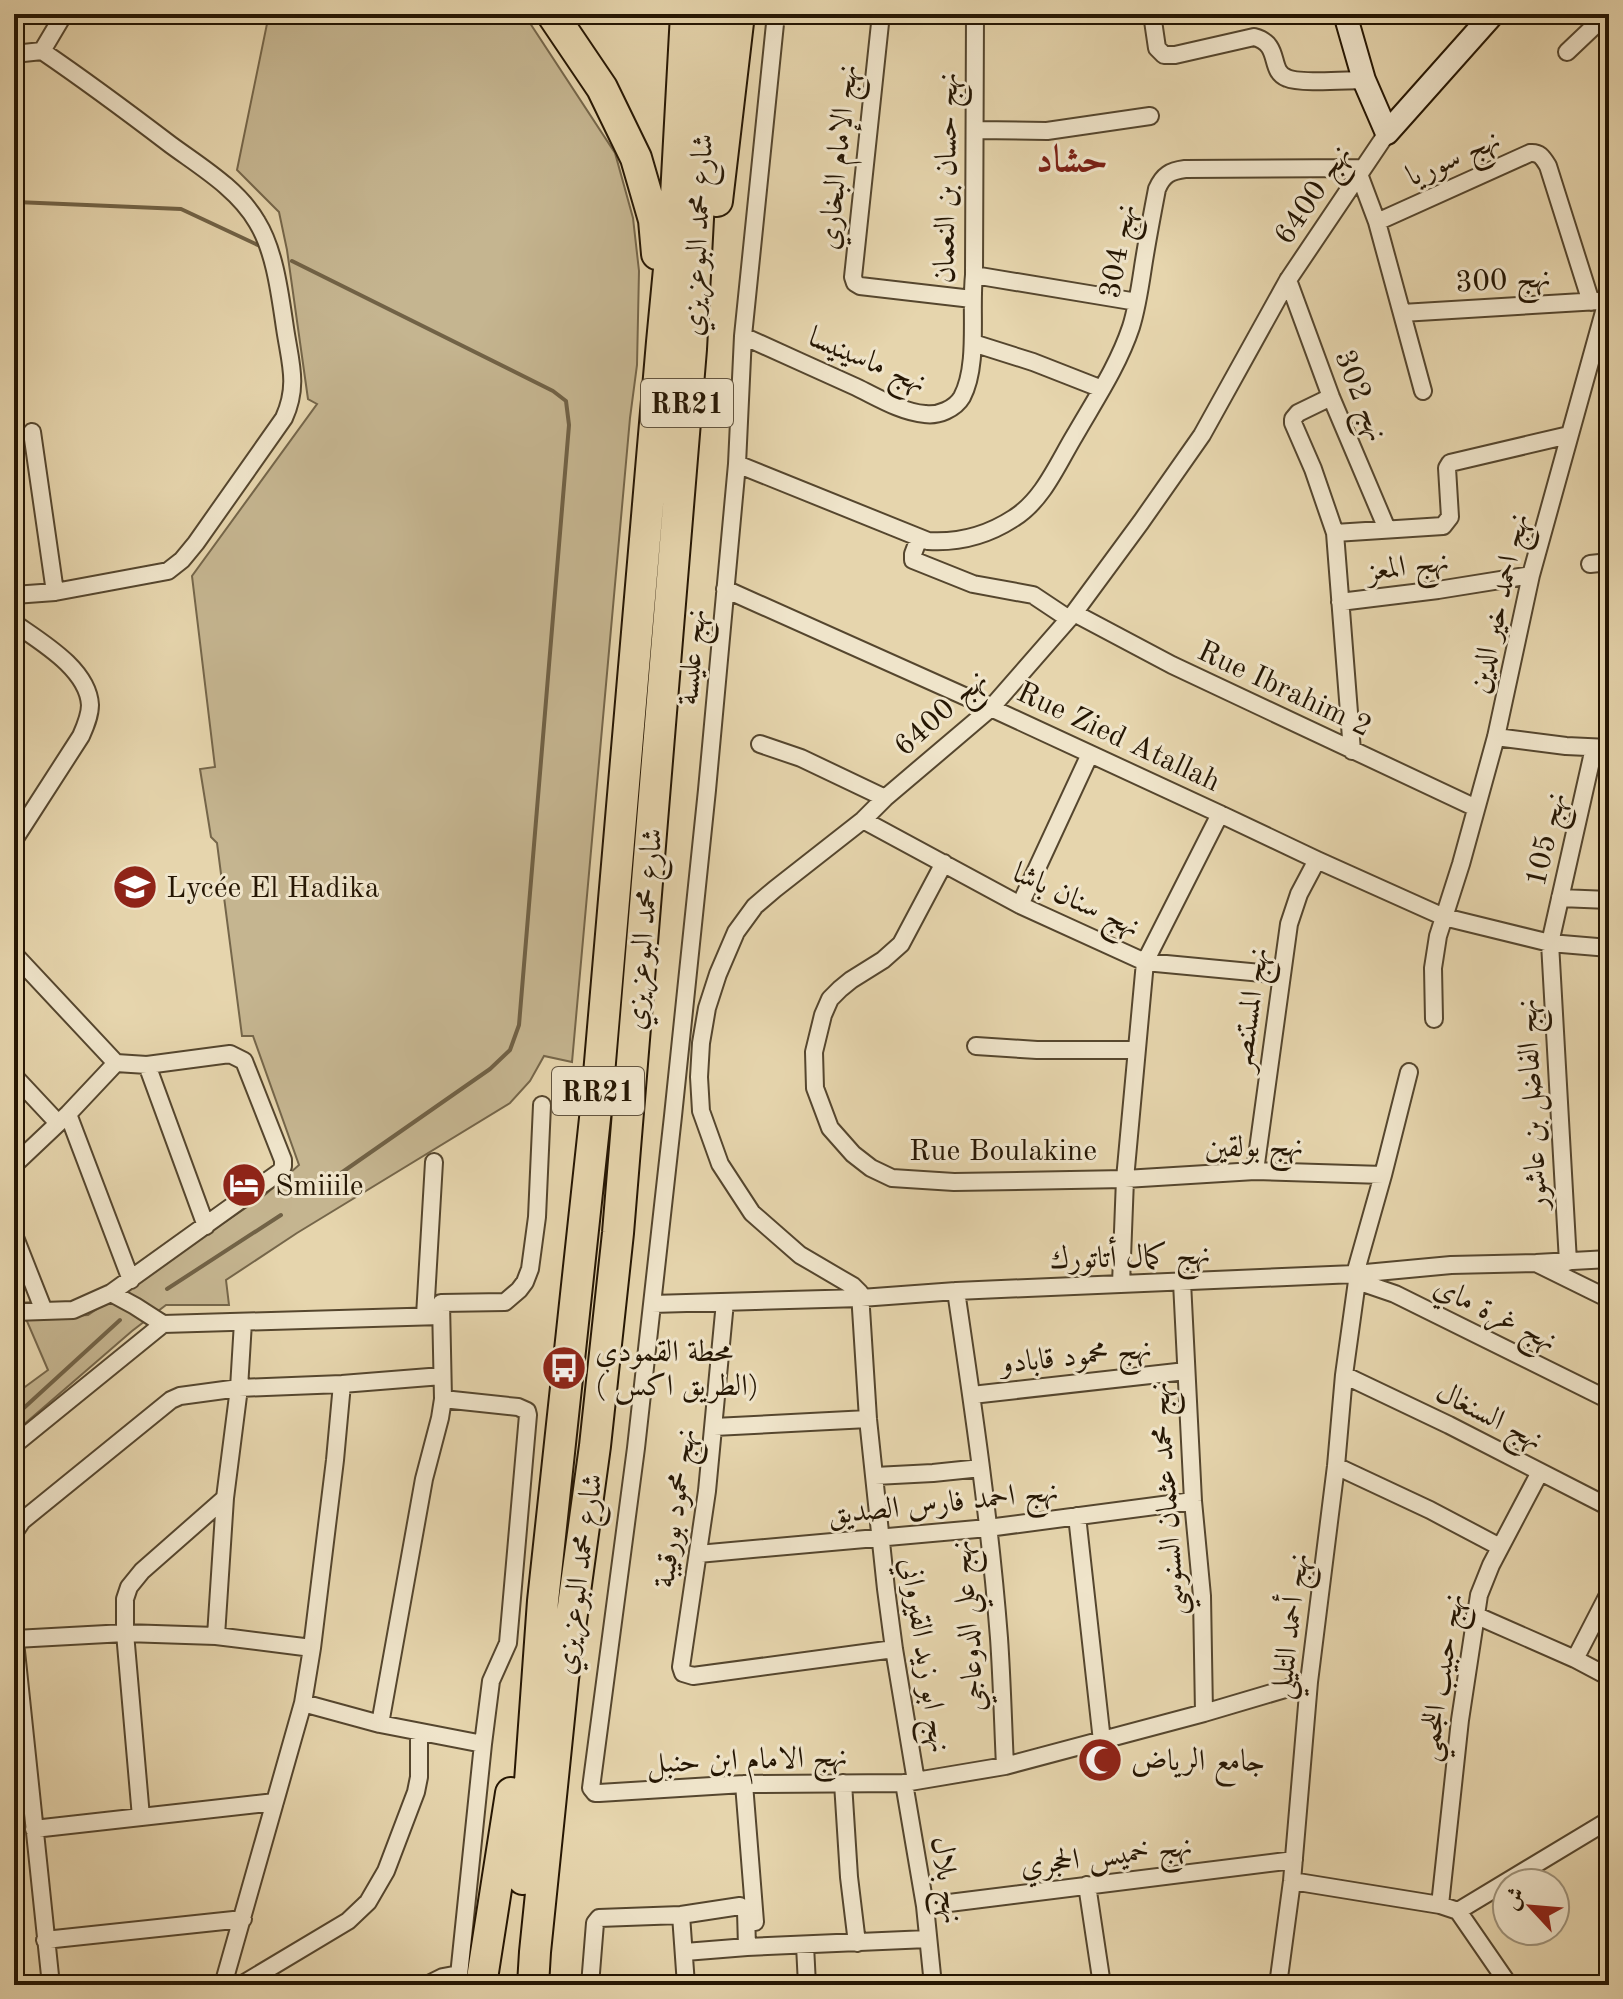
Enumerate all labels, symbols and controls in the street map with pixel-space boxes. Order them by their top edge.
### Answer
street label: نهج الإمام البخاري [814,63,874,253]
street label: نهج حسان بن النعمان [930,72,974,284]
street label: نهج سوريا [1402,125,1509,202]
street label: شارع محمد البوعزيزي [679,133,727,337]
street label: نهج 6400 [1270,140,1366,256]
district label: حشاد [1036,142,1108,180]
street label: نهج 304 [1096,202,1152,303]
street label: نهج 300 [1455,264,1552,308]
street label: نهج ماسينيسا [800,323,931,408]
street label: نهج 302 [1319,346,1392,449]
road number: RR21 [641,379,733,427]
street label: نهج احمد خير الدين [1465,510,1545,699]
street label: نهج المعز [1363,547,1452,597]
street label: نهج عليسة [674,608,722,708]
street label: Rue Ibrahim 2 [1193,636,1376,743]
street label: نهج 6400 [889,664,1000,770]
street label: Rue Zied Atallah [1012,678,1225,798]
street label: نهج 105 [1522,789,1582,892]
street label: شارع محمد البوعزيزي [621,827,677,1032]
street label: نهج سنان باشا [1004,858,1144,952]
school or university icon: Lycée El Hadika [111,863,159,911]
place label: Lycée El Hadika [166,874,380,904]
street label: نهج المستنصر [1227,946,1284,1077]
street label: نهج الفاضل بن عاشور [1512,997,1564,1213]
road number: RR21 [552,1067,644,1115]
street label: نهج بولقين [1204,1132,1304,1174]
street label: Rue Boulakine [909,1137,1097,1167]
hotel icon: Smiiile [220,1161,268,1209]
place label: Smiiile [275,1172,364,1202]
street label: نهج كمال أتاتورك [1049,1232,1211,1286]
street label: نهج غرة ماي [1424,1272,1561,1366]
street label: نهج محمود قابادو [996,1334,1154,1390]
place label: محطة القمودي ( الطريق اكس) [595,1338,759,1405]
bus stop icon: محطة القمودي ( الطريق اكس) [540,1344,588,1392]
street label: نهج السنغال [1426,1377,1547,1465]
street label: نهج محمد عثمان السنوسي [1145,1380,1202,1617]
street label: نهج محمود بورقيبة [650,1427,712,1591]
street label: شارع محمد البوعزيزي [551,1472,617,1678]
street label: نهج احمد فارس الصديق [826,1477,1061,1541]
street label: نهج علي الدوعاجي [947,1538,1003,1713]
street label: نهج أحمد التليلي [1259,1550,1327,1703]
street label: نهج ابو زيد القيرواني [884,1556,954,1756]
street label: نهج حبيب اللجمي [1414,1591,1481,1765]
mosque icon: جامع الرياض [1076,1736,1124,1784]
street label: نهج الامام ابن حنبل [646,1743,848,1789]
place label: جامع الرياض [1131,1746,1265,1787]
street label: نهج خميس الحجري [1018,1832,1195,1892]
street label: نهج بلال [915,1835,967,1927]
north arrow [1491,1867,1571,1947]
text: ش [1500,1884,1529,1914]

